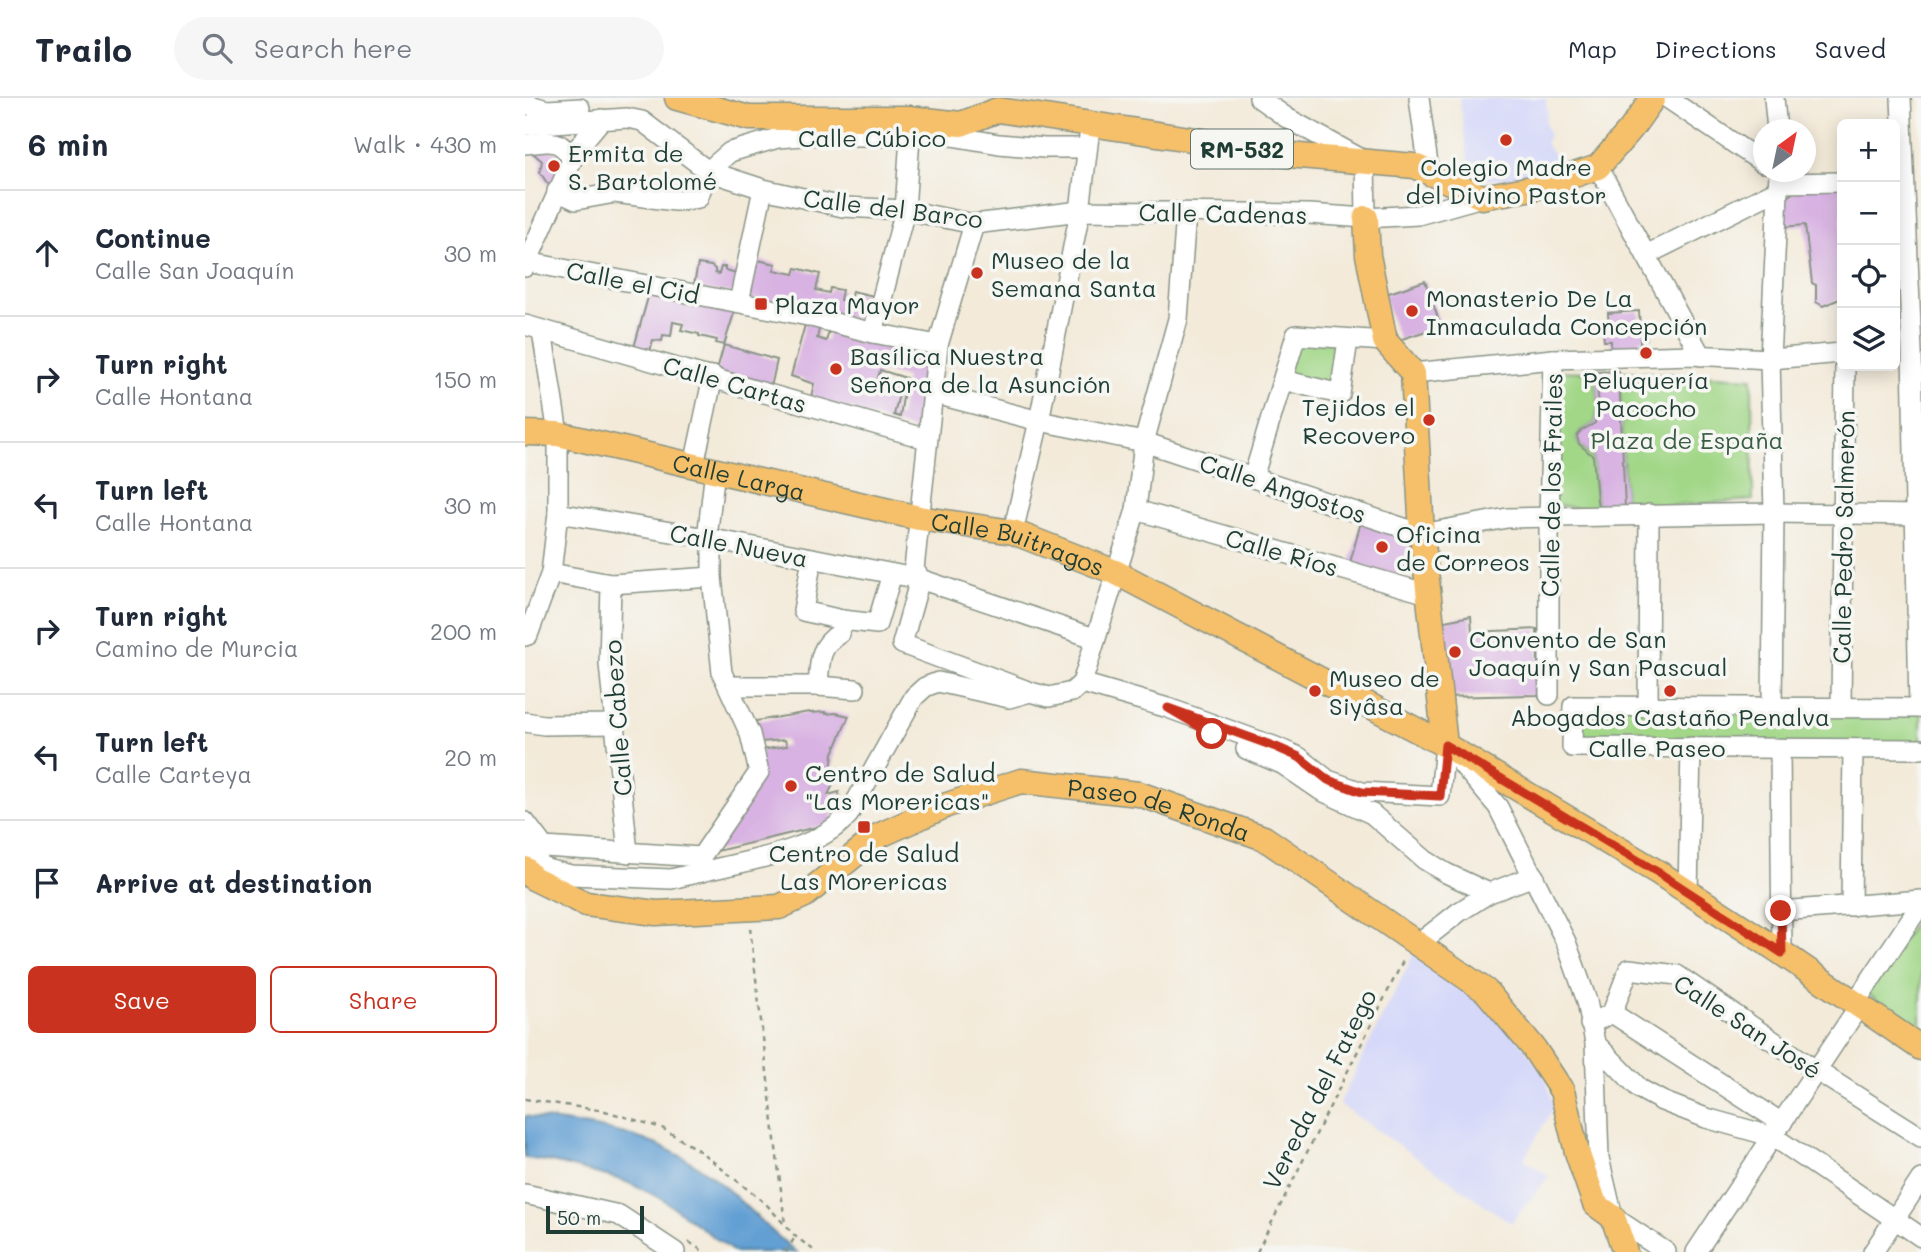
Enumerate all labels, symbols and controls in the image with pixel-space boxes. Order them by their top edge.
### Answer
search box [174,17,664,80]
text: Trailo [35,27,132,70]
icon: search [198,29,236,67]
text: Search here [254,31,412,65]
text: Map [1568,33,1617,64]
text: Directions [1655,33,1777,64]
text: Saved [1815,33,1886,64]
north arrow [1753,119,1816,182]
map controls [1837,119,1900,371]
button: + [1837,119,1900,182]
street label: Calle Cúbico [798,122,946,153]
text: 6 min [28,124,108,164]
text: Walk · 430 m [353,129,497,159]
road number: RM-532 [1191,130,1293,168]
marker: Colegio Madre del Divino Pastor [1498,132,1514,148]
place label: Ermita de S. Bartolomé [568,137,717,196]
place label: Colegio Madre del Divino Pastor [1406,151,1606,210]
marker: Ermita de S. Bartolomé [546,158,562,174]
street label: Calle del Barco [801,182,985,234]
button: − [1837,182,1900,245]
street label: Calle Cadenas [1138,196,1308,230]
text: Continue [95,221,211,255]
icon: ahead [28,234,66,272]
text: 30 m [444,238,497,268]
place label: Museo de la Semana Santa [991,244,1157,303]
button: locate [1837,245,1900,308]
street label: Calle el Cid [564,254,702,310]
text: Calle San Joaquín [95,255,294,285]
marker: Museo de la Semana Santa [969,265,985,281]
place label: Monasterio De La Inmaculada Concepción [1426,282,1707,341]
place label: Plaza Mayor [775,289,920,320]
marker: Plaza Mayor [753,296,769,312]
marker: Monasterio De La Inmaculada Concepción [1404,303,1420,319]
button: layers [1837,308,1900,371]
place label: Basílica Nuestra Señora de la Asunción [850,340,1111,399]
marker: Peluquería Pacocho [1638,345,1654,361]
text: Turn right [95,347,228,381]
street label: Calle Cartas [660,349,810,419]
icon: right [28,360,66,398]
marker: Basílica Nuestra Señora de la Asunción [828,361,844,377]
text: 150 m [433,364,497,394]
place label: Peluquería Pacocho [1583,364,1709,423]
street label: Calle de los Frailes [1534,373,1568,597]
text: Calle Hontana [95,381,253,411]
place label: Tejidos el Recovero [1302,391,1415,450]
street label: Calle Pedro Salmerón [1825,410,1861,664]
marker: Tejidos el Recovero [1421,412,1437,428]
park label: Plaza de España [1591,424,1783,455]
street label: Calle Larga [670,446,809,507]
street label: Calle Angostos [1196,447,1370,529]
text: Turn left [95,473,208,507]
icon: left [28,486,66,524]
text: 30 m [444,490,497,520]
street label: Calle Buitragos [929,505,1109,582]
text: Calle Hontana [95,507,253,537]
street label: Calle Nueva [667,516,811,574]
place label: Oficina de Correos [1396,518,1530,577]
street label: Calle Ríos [1222,521,1342,583]
marker: Oficina de Correos [1374,539,1390,555]
text: Turn right [95,599,228,633]
icon: right [28,612,66,650]
text: 200 m [430,616,497,646]
place label: Convento de San Joaquín y San Pascual [1469,623,1728,682]
text: Camino de Murcia [95,633,298,663]
street label: Calle Cabezo [596,639,638,797]
marker: Convento de San Joaquín y San Pascual [1447,644,1463,660]
place label: Museo de Siyâsa [1329,662,1440,721]
marker: Museo de Siyâsa [1307,683,1323,699]
marker: Abogados Castaño Penalva [1662,683,1678,699]
place label: Abogados Castaño Penalva [1510,701,1830,732]
route start [1196,718,1227,749]
text: Turn left [95,725,208,759]
street label: Calle Paseo [1588,732,1726,763]
icon: left [28,738,66,776]
text: 20 m [444,742,497,772]
place label: Centro de Salud "Las Morericas" [805,757,995,816]
text: Calle Carteya [95,759,252,789]
street label: Paseo de Ronda [1066,771,1255,847]
marker: Centro de Salud "Las Morericas" [783,778,799,794]
marker: Centro de Salud Las Morericas [856,819,872,835]
place label: Centro de Salud Las Morericas [769,837,959,896]
icon: arrive [28,864,66,902]
text: Arrive at destination [95,866,372,900]
route end [1765,895,1796,926]
button: Save [28,966,256,1033]
button: Share [270,966,497,1033]
street label: Calle San José [1668,967,1828,1085]
street label: Vereda del Fatego [1255,984,1383,1194]
scale bar [546,1203,644,1235]
text: 50 m [557,1205,601,1230]

